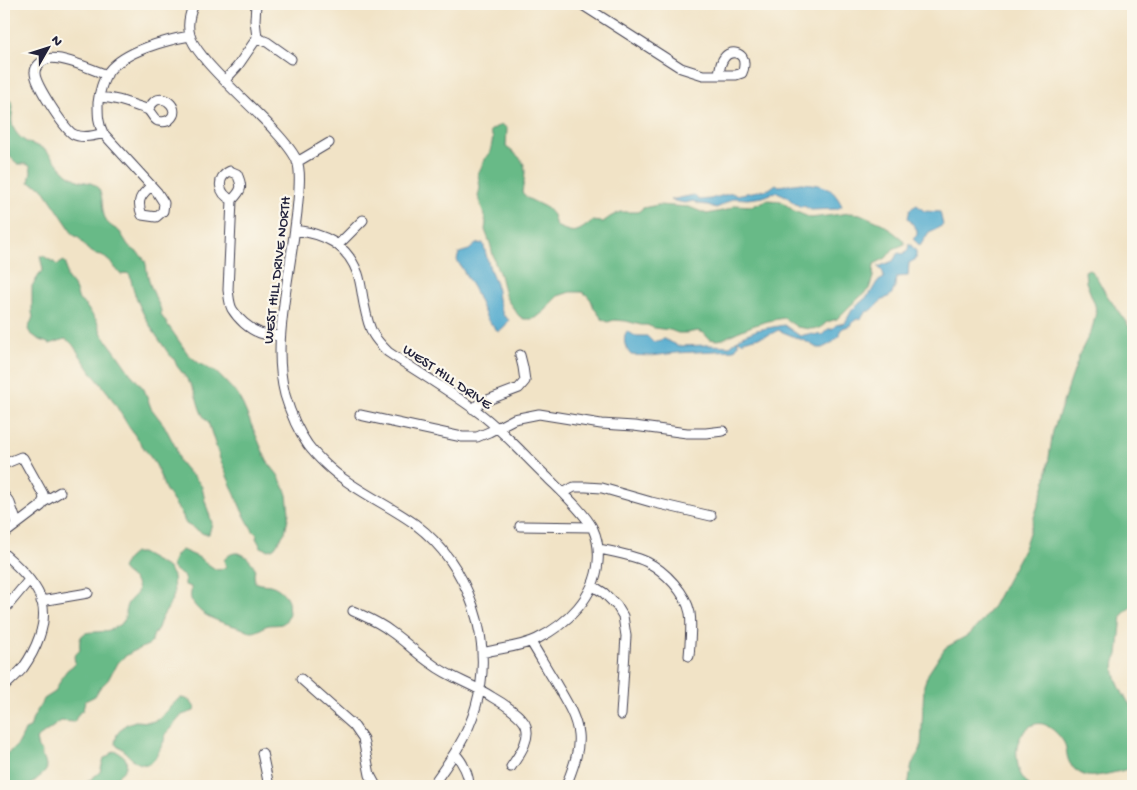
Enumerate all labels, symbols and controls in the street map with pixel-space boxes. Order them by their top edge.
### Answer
north arrow [22,22,72,72]
text: N [47,32,66,50]
street label: WEST HILL DRIVE NORTH [260,195,296,345]
street label: WEST HILL DRIVE [399,341,496,415]

